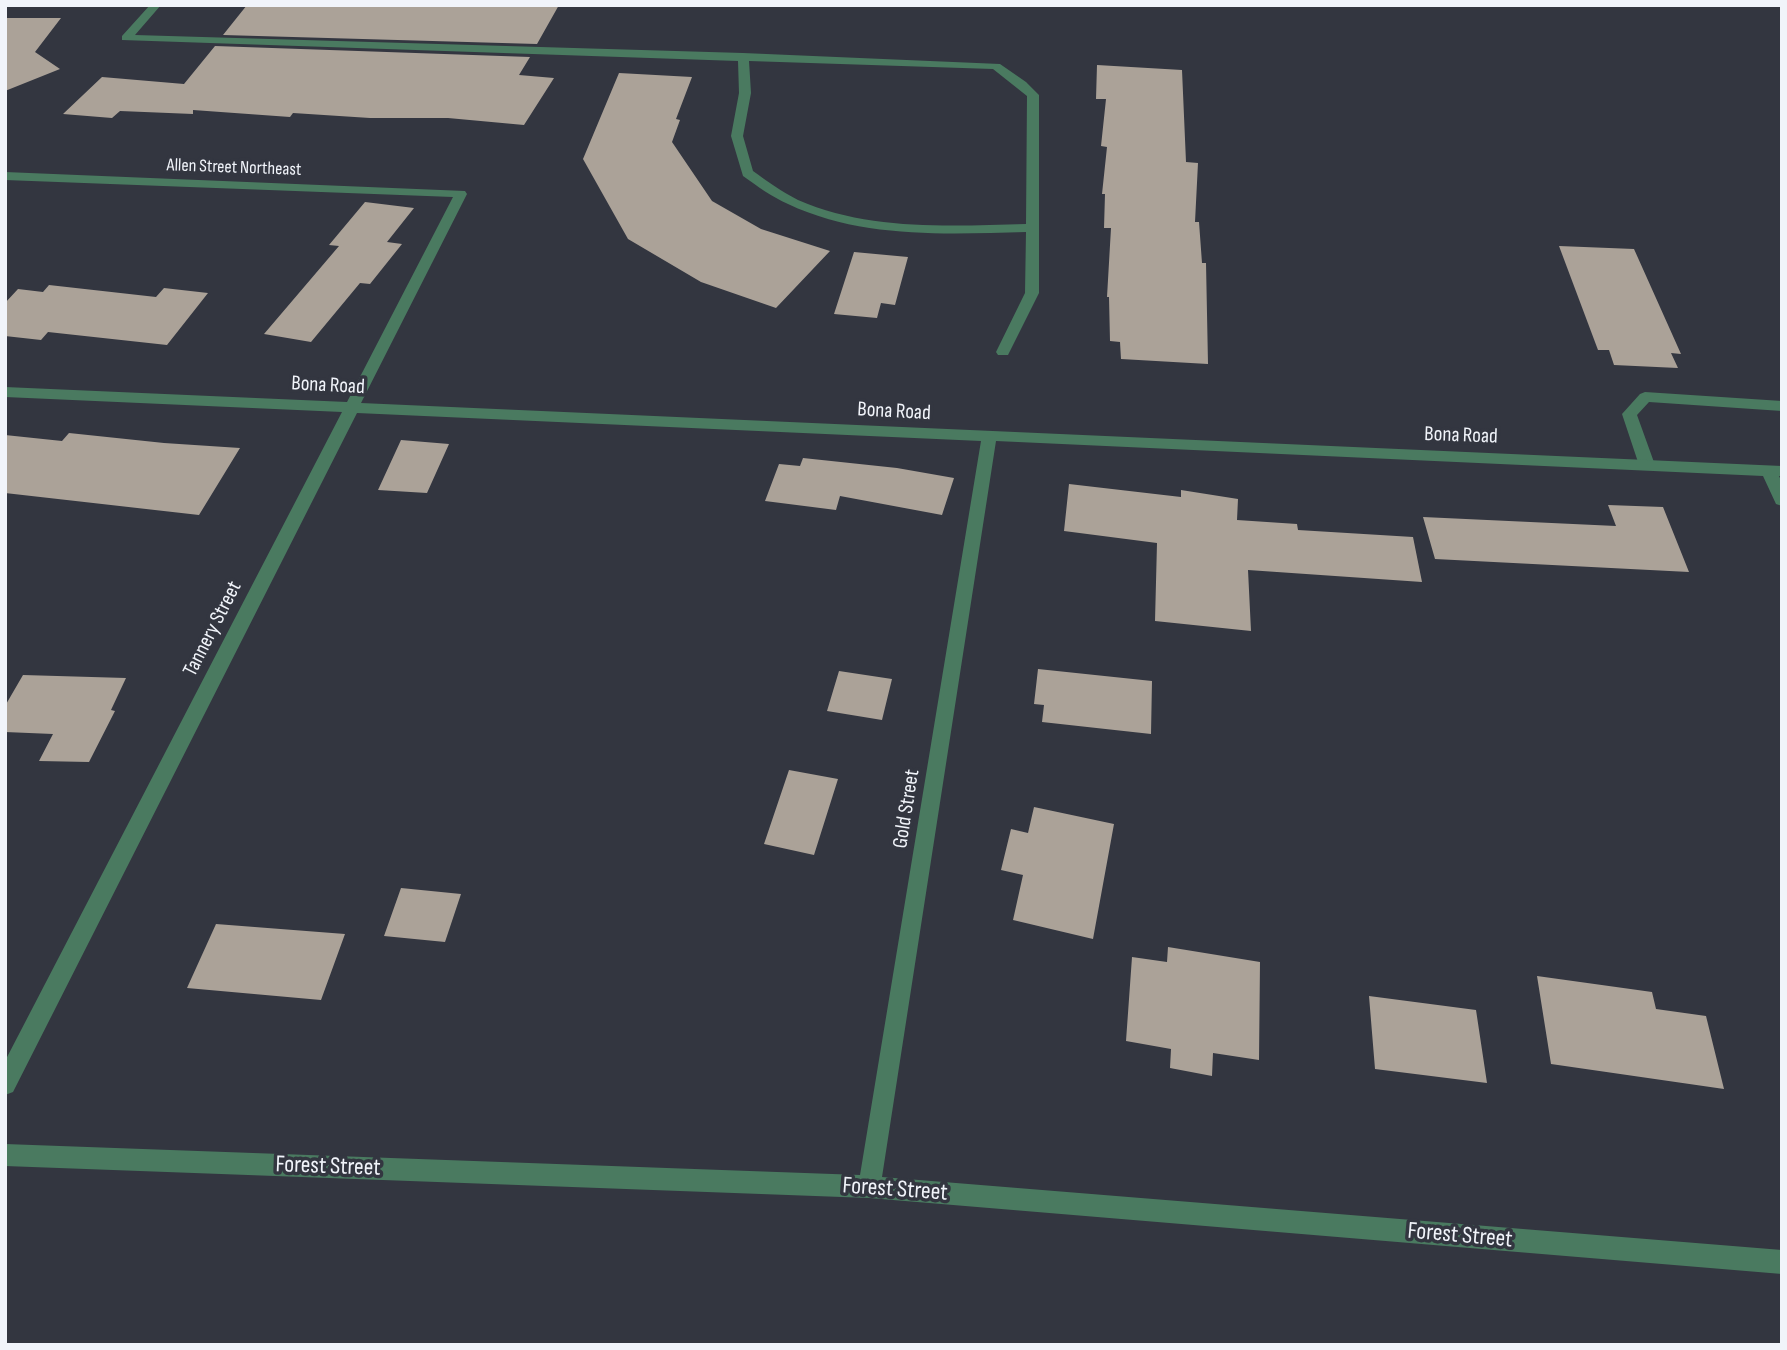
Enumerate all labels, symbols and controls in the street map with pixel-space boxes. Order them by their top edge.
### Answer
street label: Allen Street Northeast [166,155,302,181]
street label: Bona Road [291,371,365,401]
street label: Bona Road [857,397,931,427]
street label: Bona Road [1424,422,1498,450]
street label: Tannery Street [178,577,248,681]
street label: Gold Street [888,768,926,850]
street label: Forest Street [275,1151,381,1183]
street label: Forest Street [841,1172,949,1208]
street label: Forest Street [1406,1217,1514,1255]

